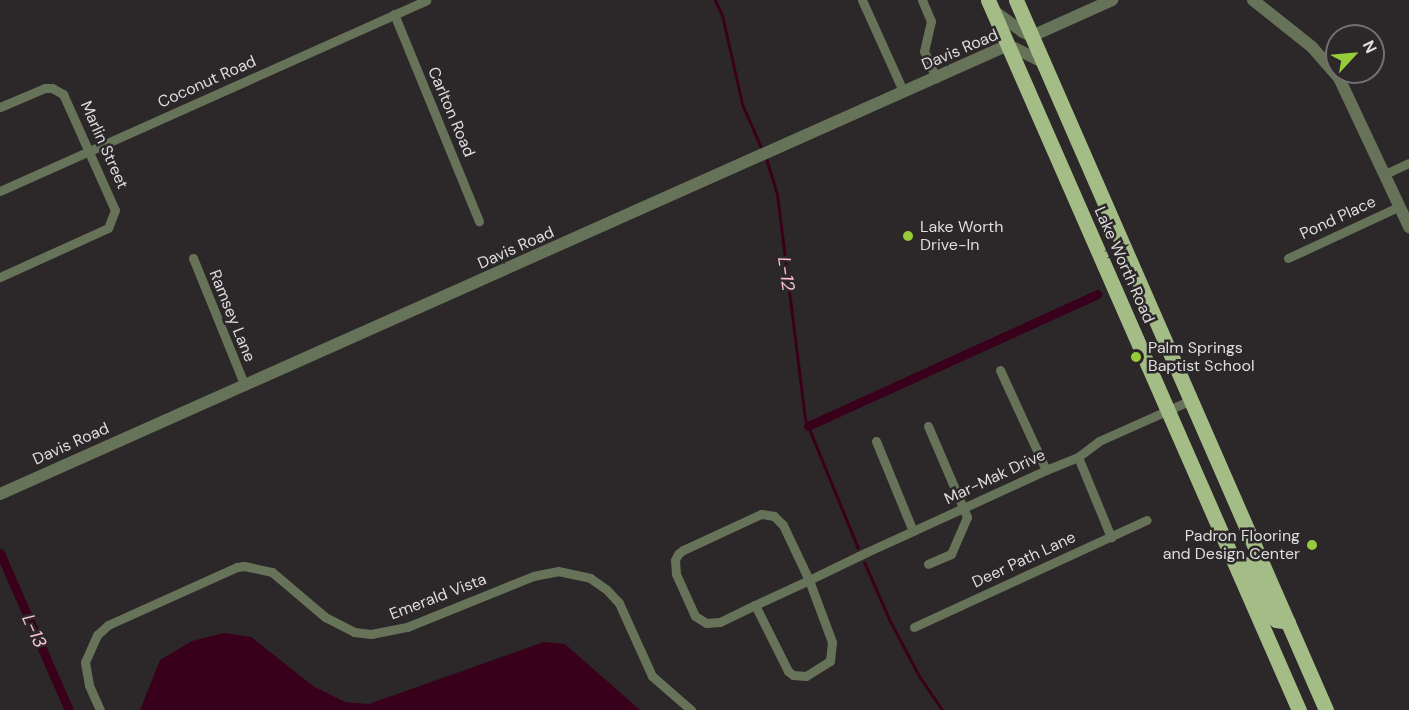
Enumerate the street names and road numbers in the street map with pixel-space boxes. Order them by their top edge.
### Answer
street label: Davis Road [919,25,1001,75]
street label: Coconut Road [155,52,259,112]
street label: Carlton Road [423,64,479,160]
street label: Marlin Street [76,98,132,192]
street label: Pond Place [1297,192,1379,244]
street label: Lake Worth Road [1090,204,1158,326]
street label: Davis Road [475,223,557,273]
street label: Ramsey Lane [205,267,259,365]
street label: Davis Road [30,419,112,469]
street label: Mar-Mak Drive [942,445,1048,509]
street label: Deer Path Lane [969,528,1079,592]
street label: Emerald Vista [387,570,489,624]

